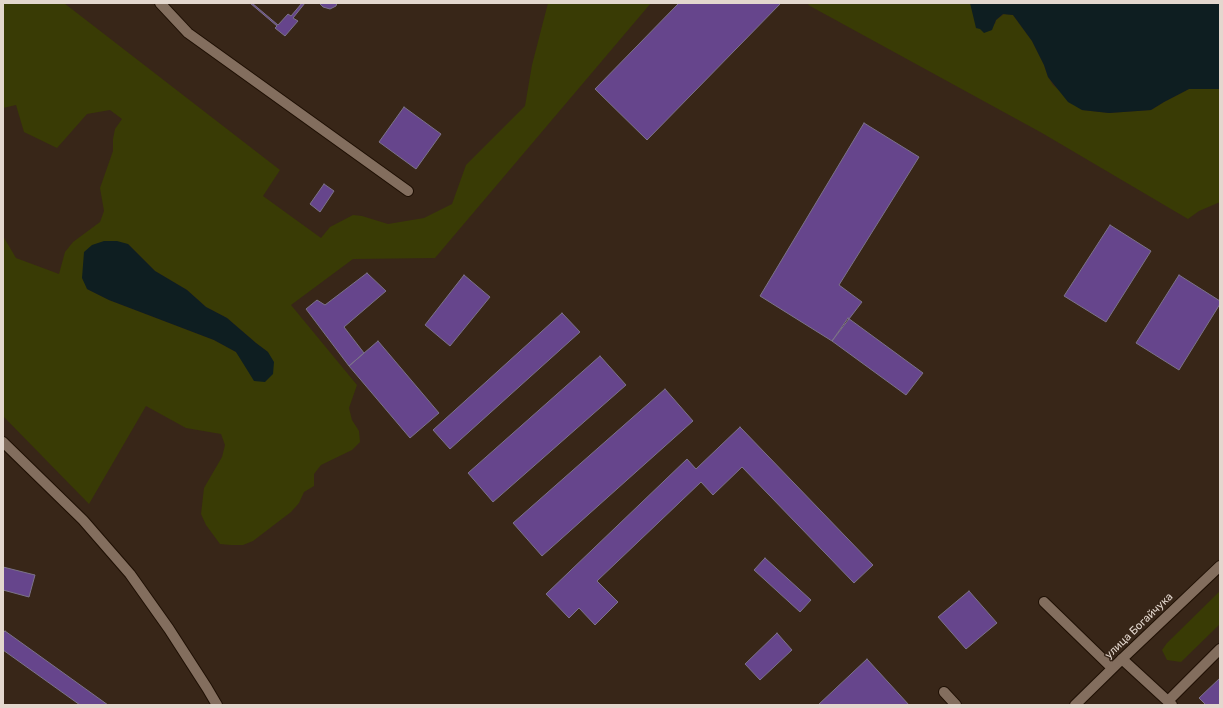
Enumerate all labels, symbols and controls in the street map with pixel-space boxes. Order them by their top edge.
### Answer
street label: улица Богайчука [1102,590,1176,662]

